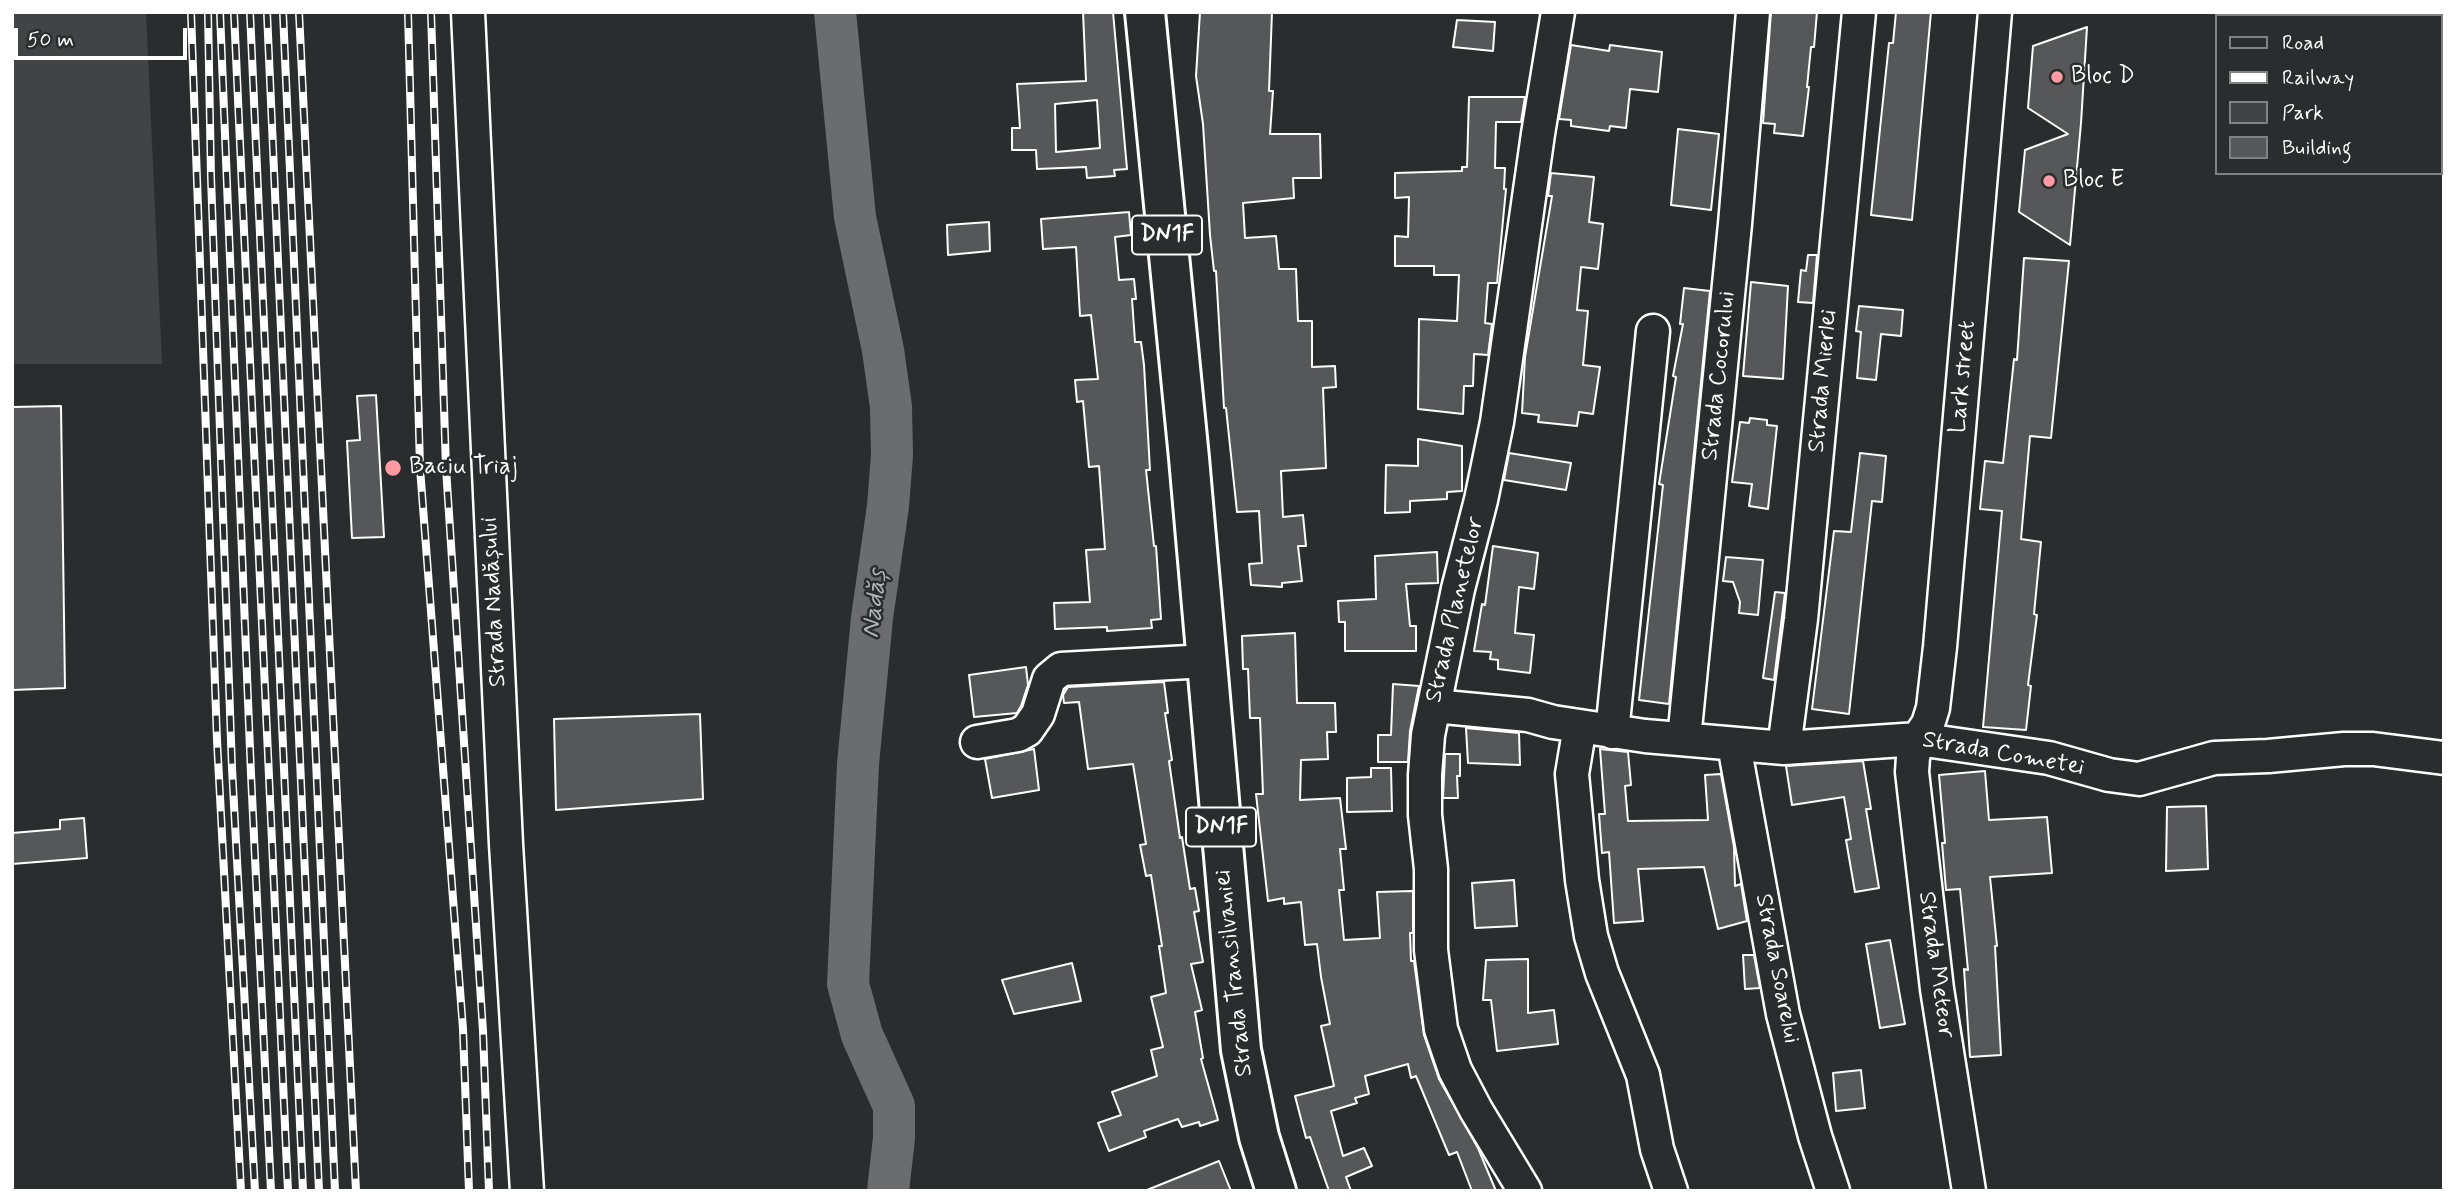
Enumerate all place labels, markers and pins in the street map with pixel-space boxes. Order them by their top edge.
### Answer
place label: Bloc D [2071,63,2135,91]
marker: Bloc D [2049,69,2065,85]
place label: Bloc E [2063,167,2124,195]
marker: Bloc E [2041,173,2057,189]
place label: Baciu Triaj [409,454,517,482]
marker: Baciu Triaj [383,458,403,478]

